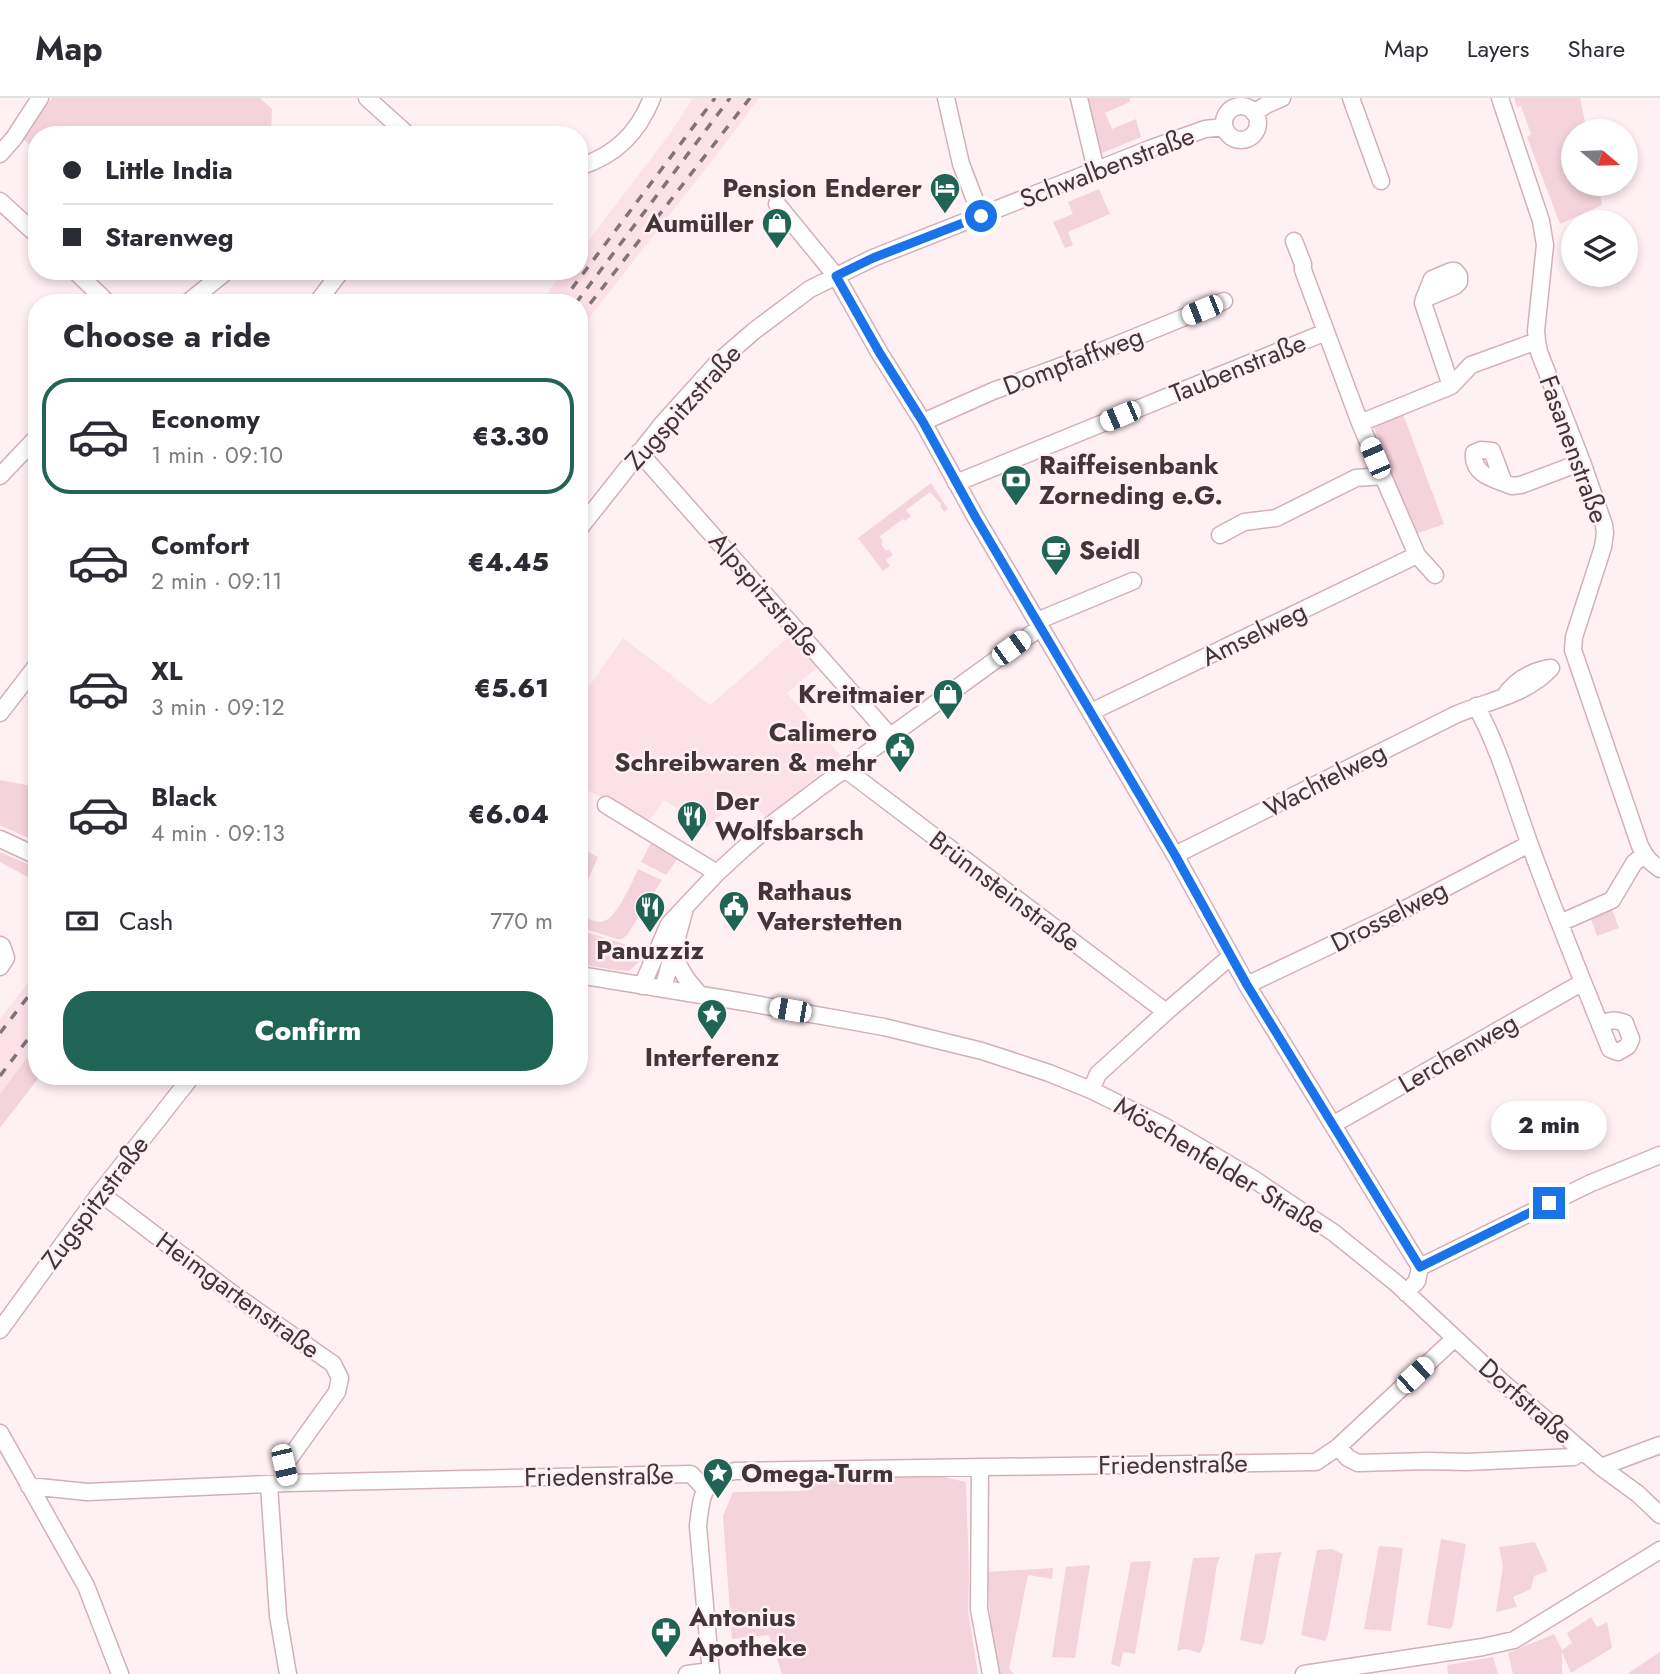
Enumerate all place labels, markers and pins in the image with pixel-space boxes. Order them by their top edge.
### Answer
place label: Pension Enderer [722,169,922,207]
hotel icon: Pension Enderer [928,171,962,215]
place label: Aumüller [644,204,754,242]
shop icon: Aumüller [760,206,794,250]
place label: Raiffeisenbank Zorneding e.G. [1039,446,1223,514]
bank icon: Raiffeisenbank Zorneding e.G. [999,463,1033,507]
place label: Seidl [1079,531,1140,569]
cafe icon: Seidl [1039,533,1073,577]
place label: Kreitmaier [798,675,925,713]
shop icon: Kreitmaier [931,677,965,721]
place label: Calimero Schreibwaren & mehr [614,713,877,781]
public building icon: Calimero Schreibwaren & mehr [883,730,917,774]
place label: Der Wolfsbarsch [715,782,864,850]
restaurant icon: Der Wolfsbarsch [675,799,709,843]
place label: Rathaus Vaterstetten [756,872,903,940]
public building icon: Rathaus Vaterstetten [717,889,751,933]
restaurant icon: Panuzziz [633,890,667,934]
place label: Panuzziz [596,931,704,969]
place icon: Interferenz [695,997,729,1041]
place label: Interferenz [645,1038,780,1076]
place label: Omega-Turm [741,1454,894,1492]
place icon: Omega-Turm [701,1456,735,1500]
place label: Antonius Apotheke [688,1598,807,1666]
pharmacy icon: Antonius Apotheke [649,1615,683,1659]

